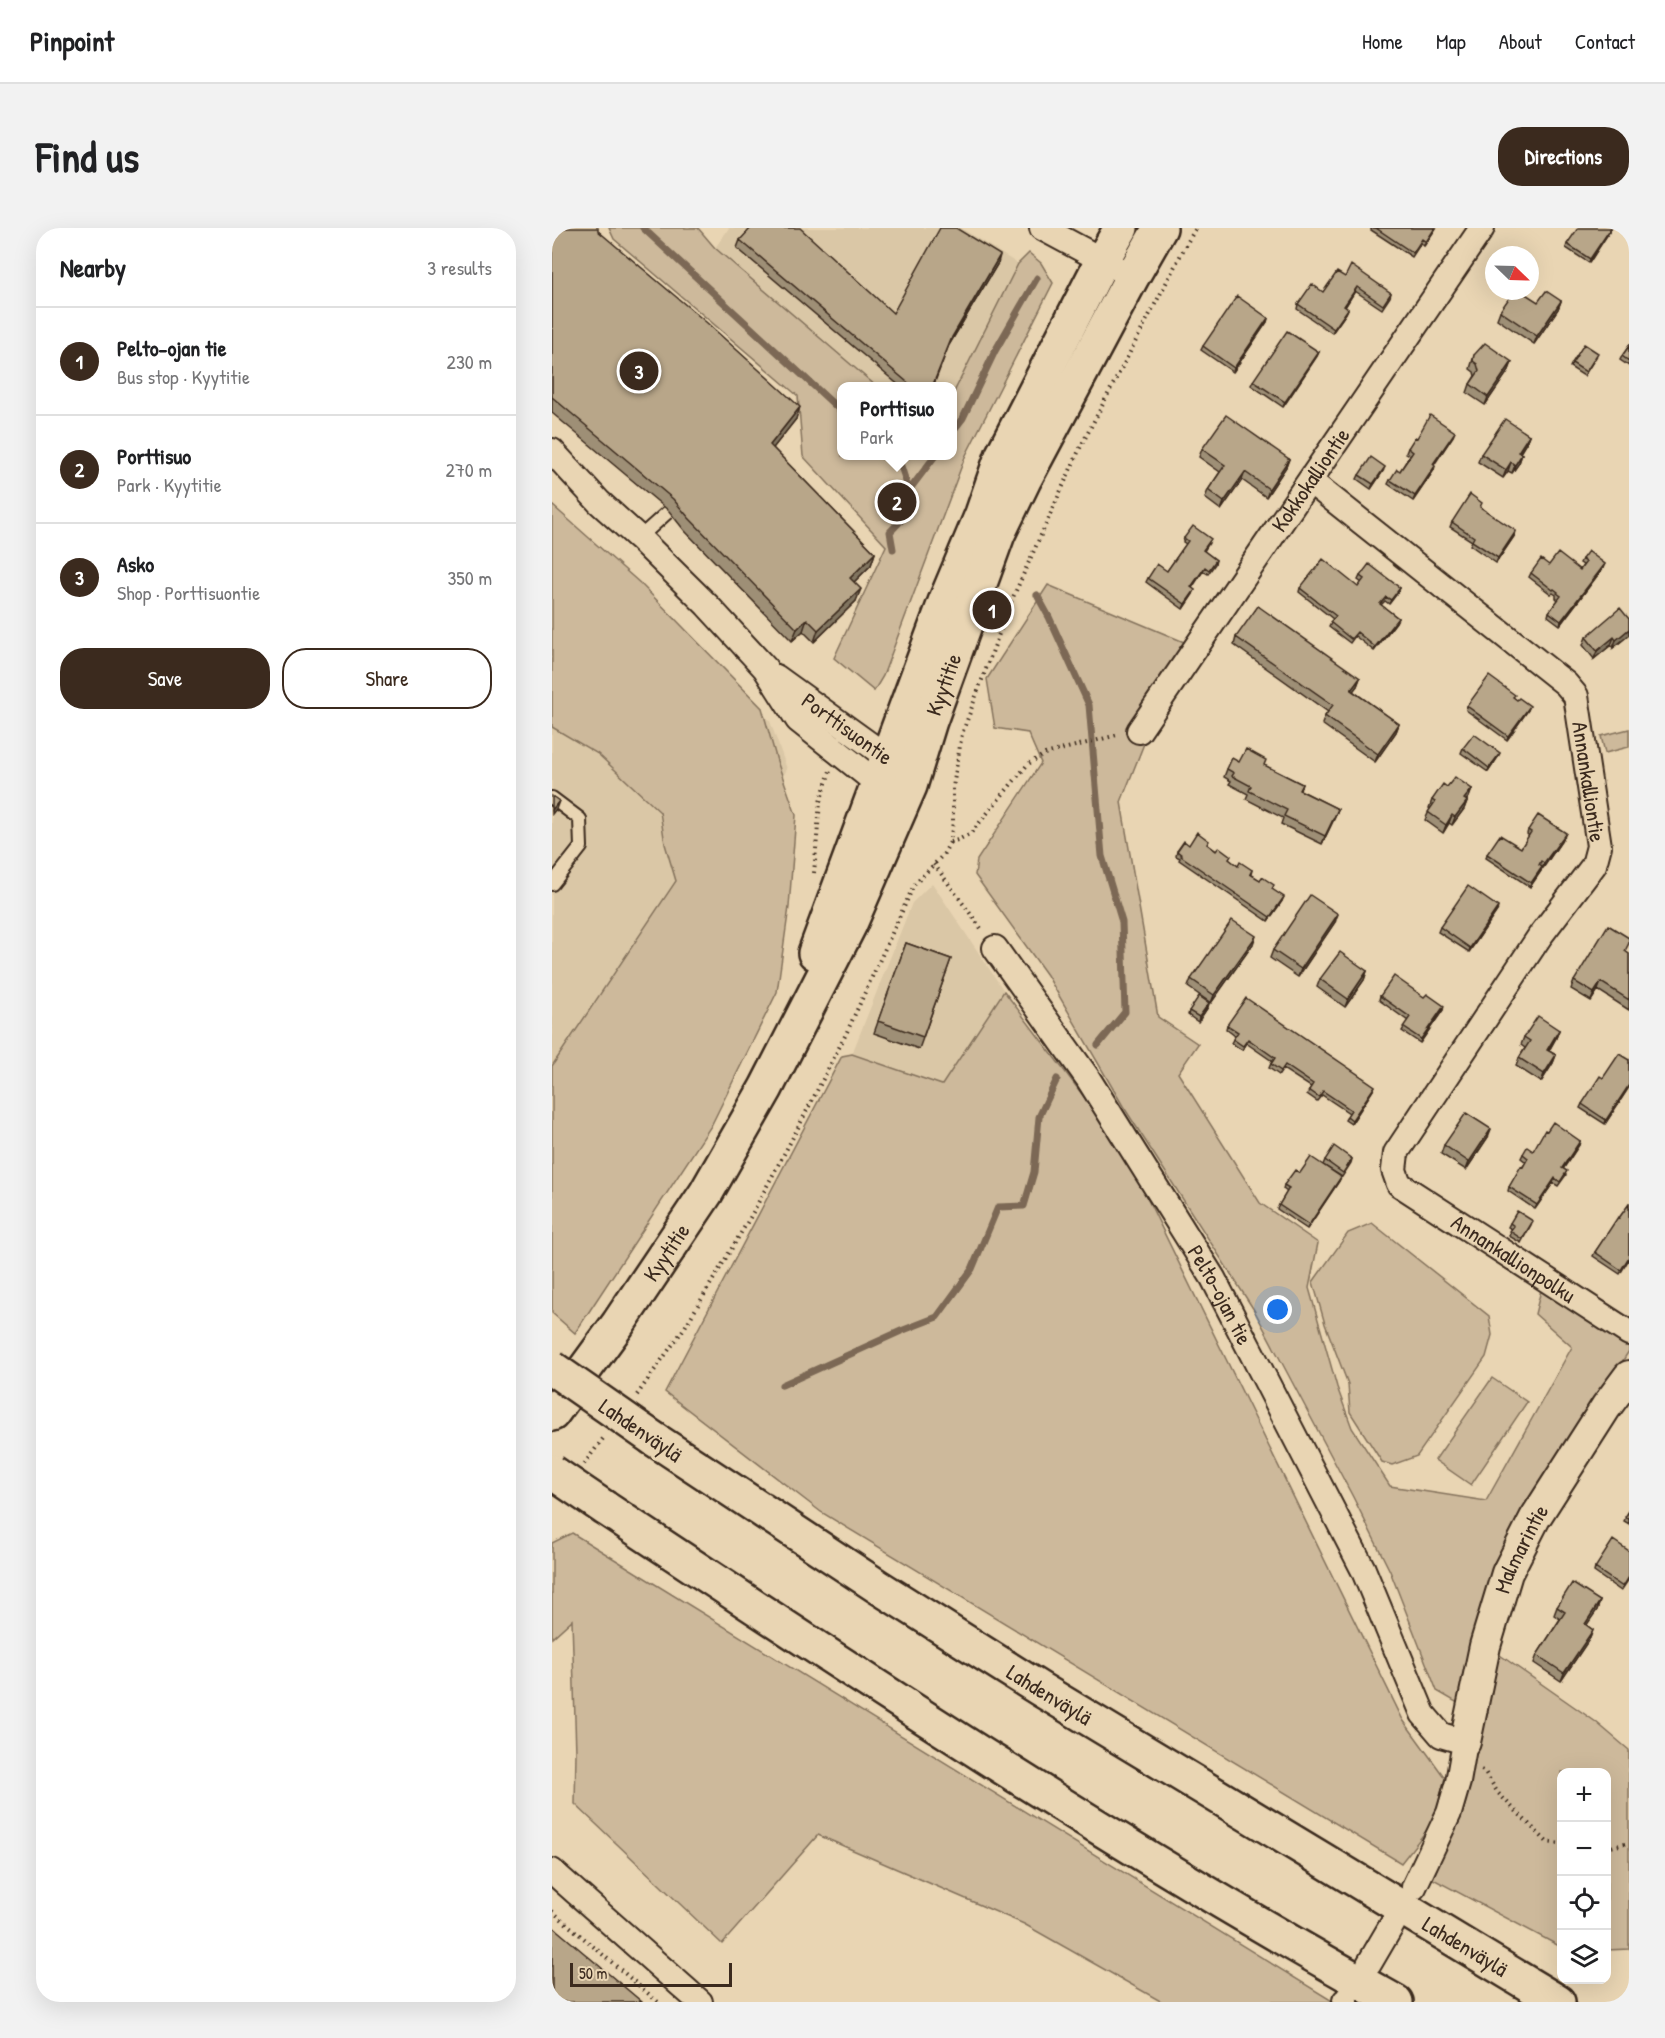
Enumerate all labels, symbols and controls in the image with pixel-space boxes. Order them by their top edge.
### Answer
text: Pinpoint [30,22,114,60]
text: Home [1362,27,1403,56]
text: Map [1436,27,1466,56]
text: About [1499,27,1542,56]
text: Contact [1575,27,1635,56]
button: Directions [1498,127,1629,186]
text: Find us [36,128,139,185]
north arrow [1485,246,1539,300]
text: Nearby [60,250,126,285]
text: 3 results [427,254,492,281]
text: Pelto-ojan tie [117,333,226,363]
text: 1 [76,348,83,375]
text: 230 m [447,348,492,375]
pin: 3 [620,348,658,394]
text: Bus stop · Kyytitie [117,363,250,390]
popup [837,382,957,460]
text: Porttisuo [860,393,934,423]
street label: Kokkokalliontie [1264,422,1357,538]
text: Park [860,423,893,450]
text: Porttisuo [117,441,191,471]
text: 2 [75,456,84,483]
text: 270 m [446,456,492,483]
text: Park · Kyytitie [117,471,222,498]
pin: 2 [878,480,916,524]
text: Asko [117,549,154,579]
text: 3 [75,564,84,591]
text: 350 m [447,564,492,591]
text: Shop · Porttisuontie [117,579,260,606]
pin: 1 [972,588,1012,632]
button: Save [60,648,270,709]
button: Share [282,648,492,709]
street label: Kyytitie [918,649,968,720]
street label: Porttisuontie [796,685,899,772]
street label: Annankalliontie [1565,719,1613,844]
street label: Annankallionpolku [1446,1207,1582,1310]
street label: Kyytitie [636,1217,697,1287]
street label: Pelto-ojan tie [1181,1239,1260,1350]
your location [1263,1295,1292,1324]
street label: Lahdenväylä [593,1391,689,1469]
street label: Malmarintie [1487,1498,1555,1597]
street label: Lahdenväylä [1001,1657,1098,1732]
map controls [1557,1768,1611,1984]
button: + [1557,1768,1611,1822]
button: − [1557,1822,1611,1876]
button: locate [1557,1876,1611,1930]
street label: Lahdenväylä [1417,1909,1514,1984]
button: layers [1557,1930,1611,1984]
scale bar [570,1960,732,1988]
text: 50 m [579,1962,608,1984]

